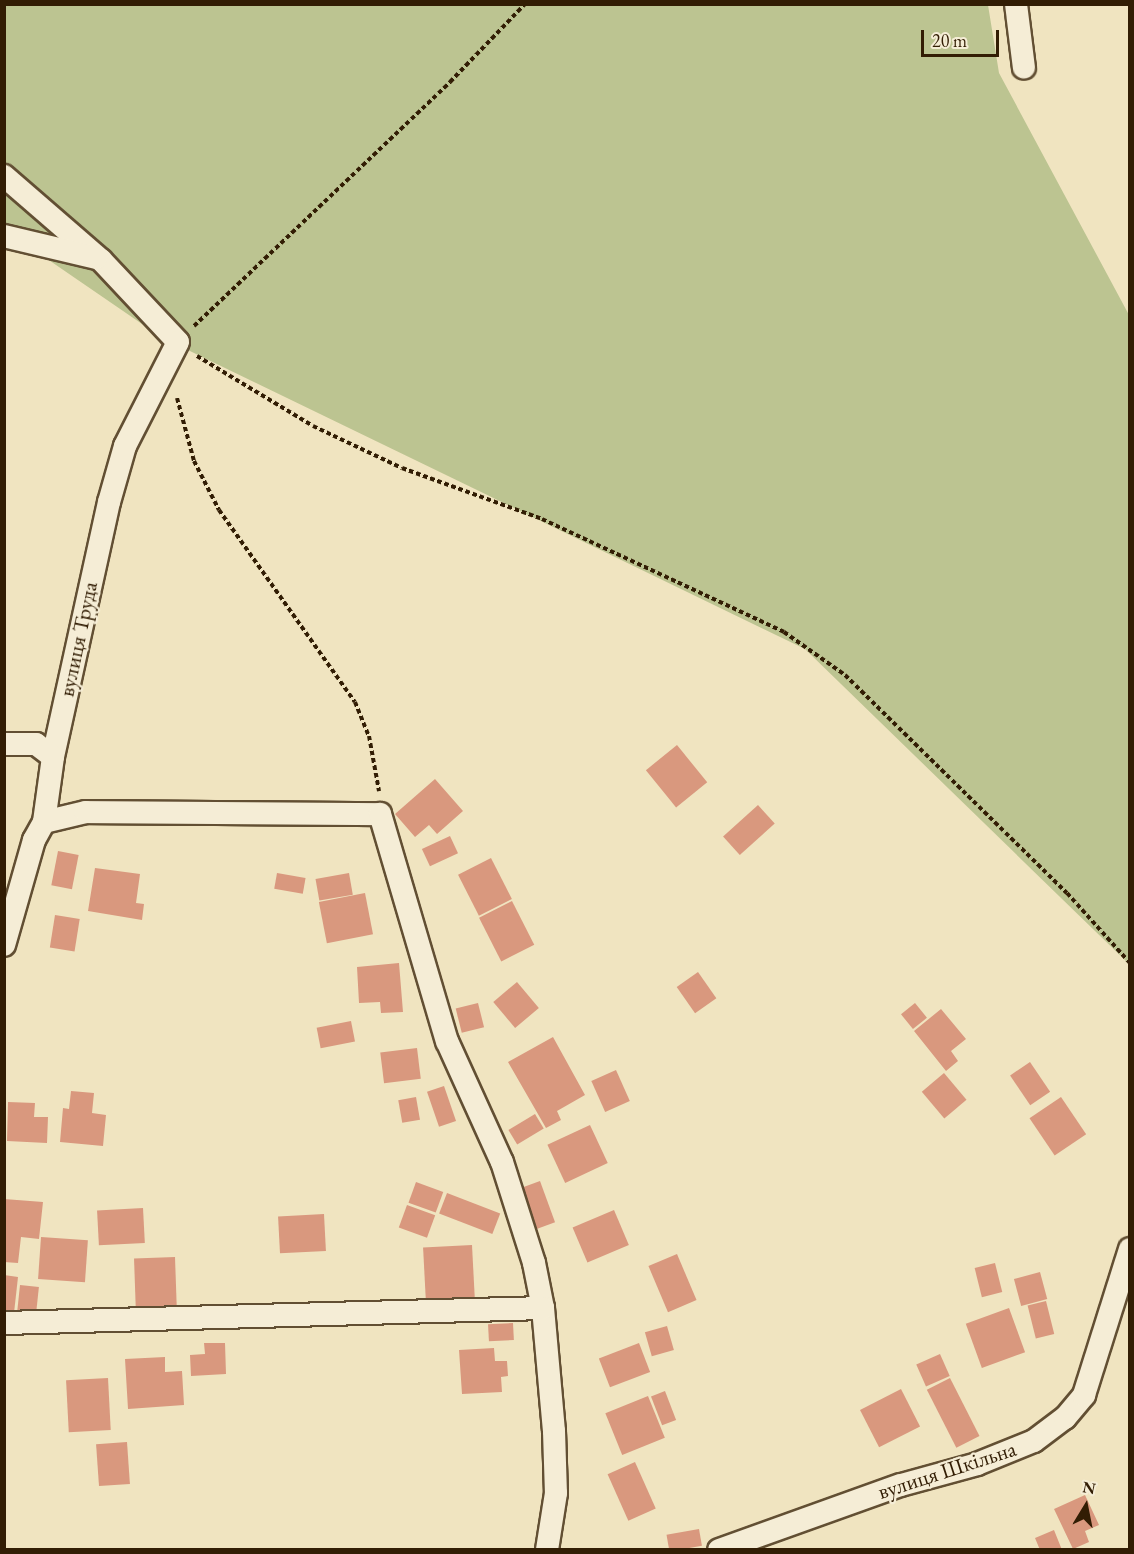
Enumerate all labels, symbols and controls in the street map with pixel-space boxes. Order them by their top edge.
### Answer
scale bar [924,18,1002,56]
text: 20 m [932,29,967,52]
street label: вулиця Труда [53,579,103,699]
street label: вулиця Шкільна [875,1435,1019,1505]
north arrow [1056,1476,1116,1536]
text: N [1081,1476,1097,1499]

